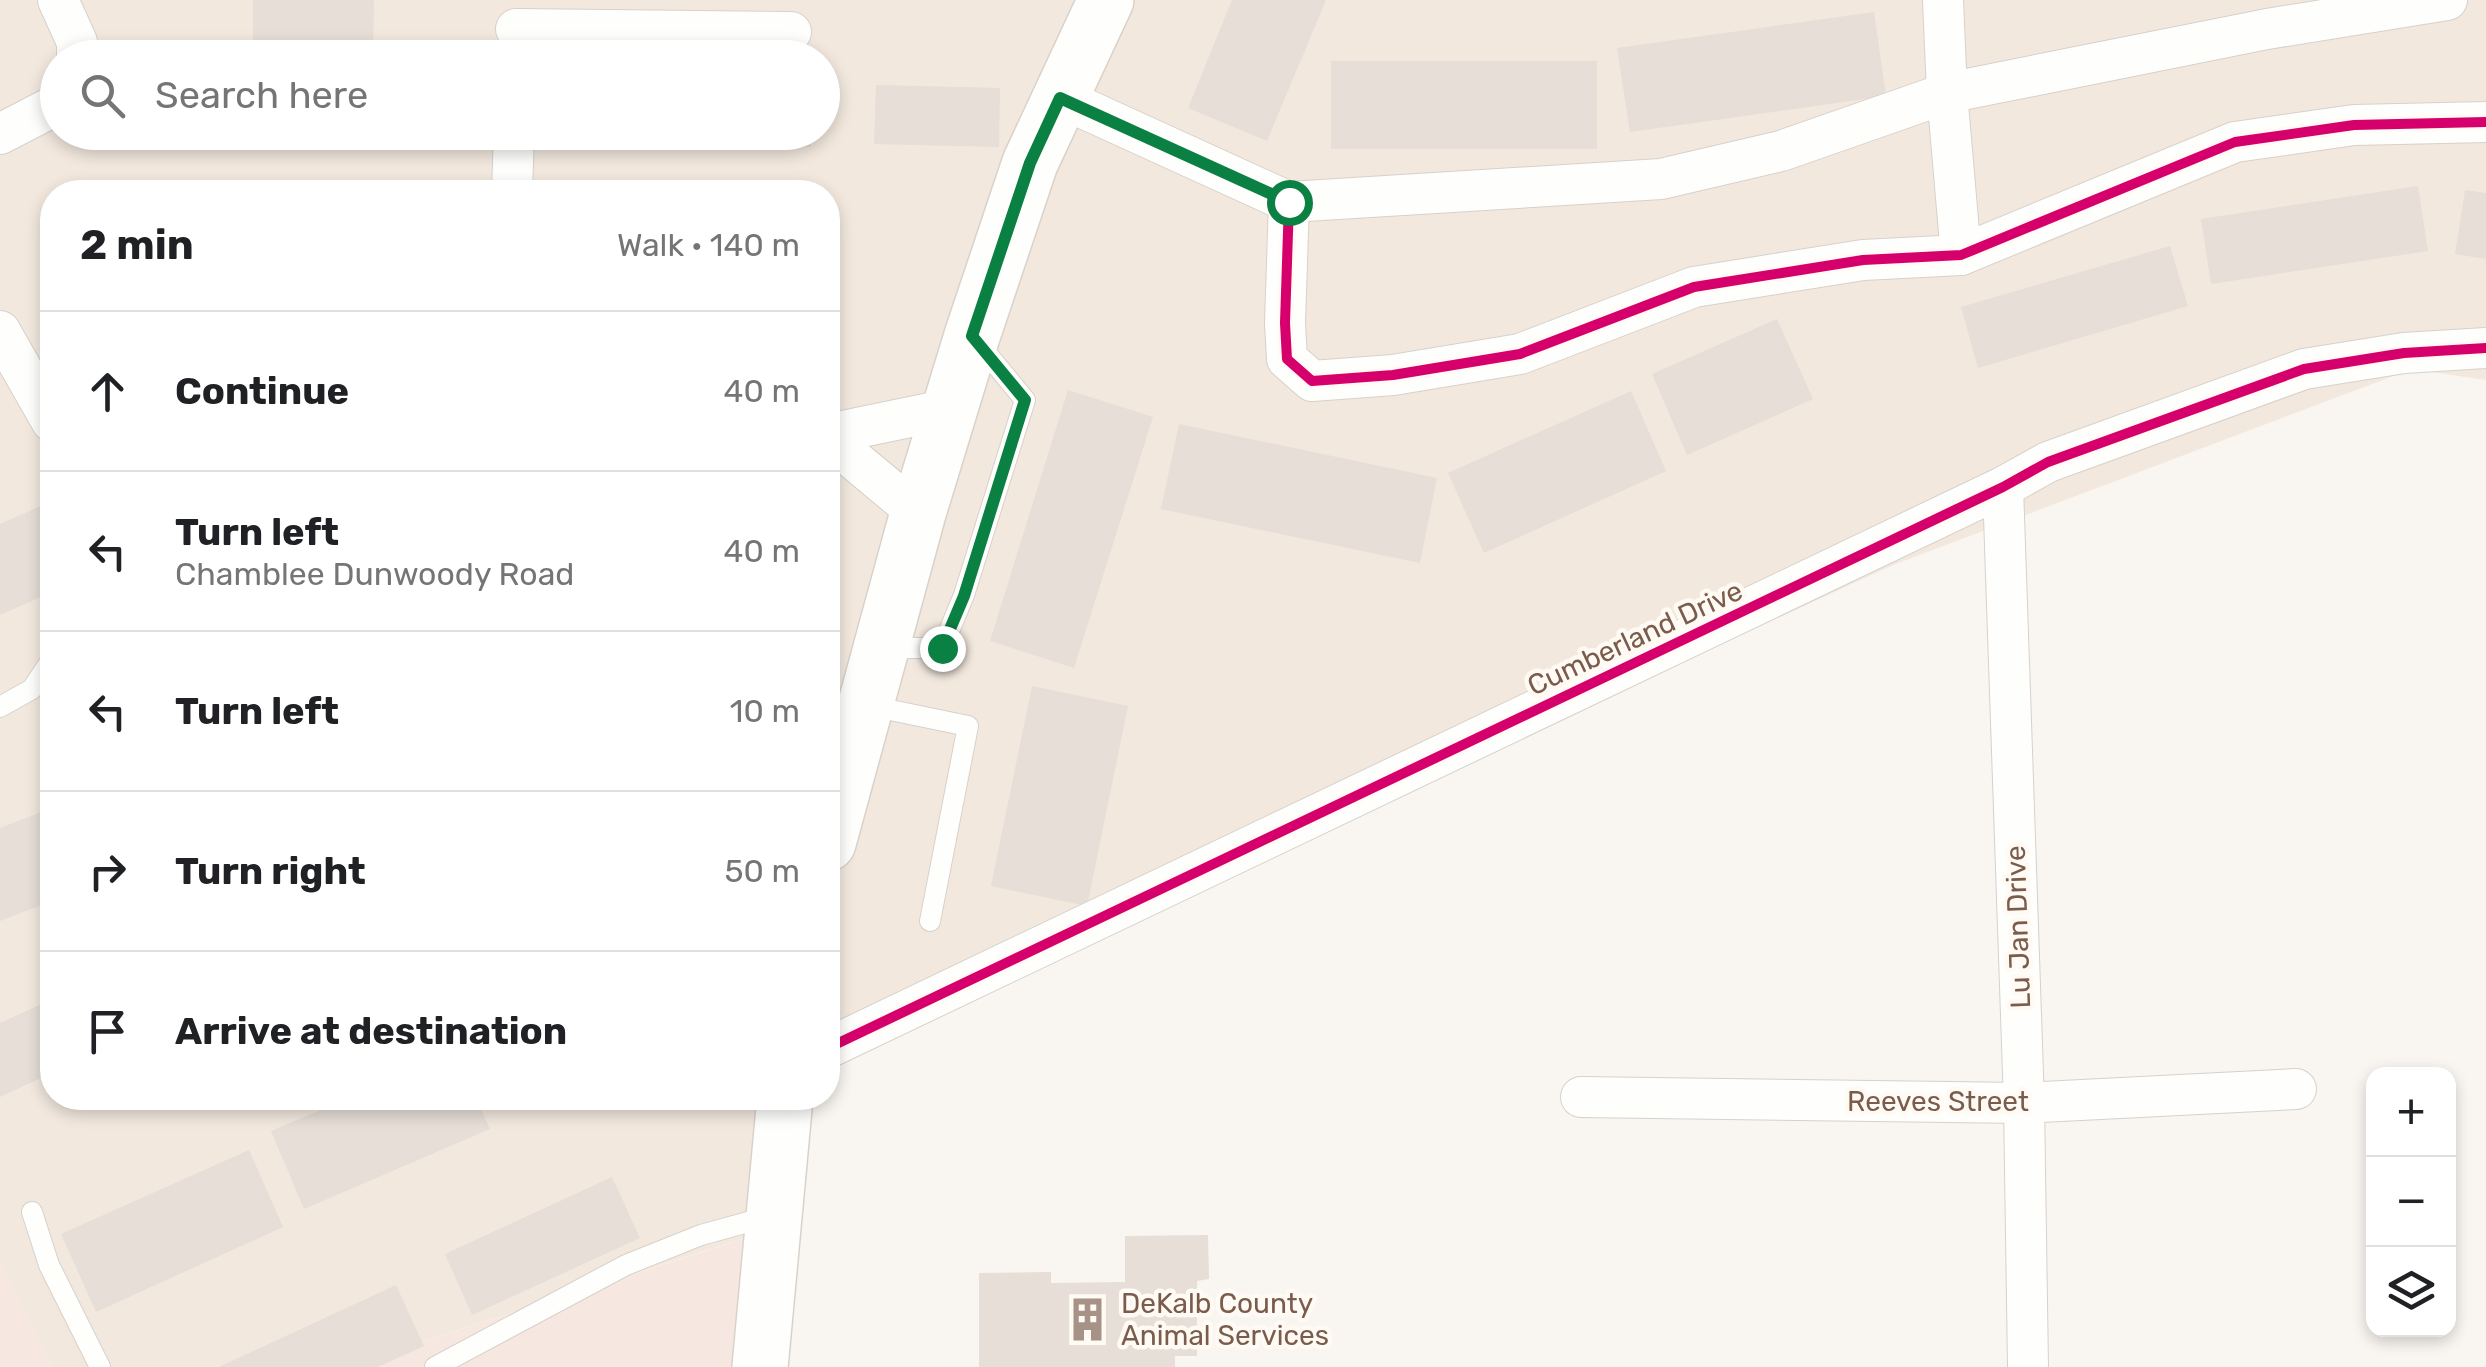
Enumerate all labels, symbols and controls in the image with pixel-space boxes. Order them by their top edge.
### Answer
search box [40,40,840,150]
icon: search [75,68,130,123]
text: Search here [155,72,368,118]
route start [1267,180,1313,226]
text: 2 min [80,220,194,270]
text: Walk · 140 m [617,226,800,264]
icon: ahead [80,364,135,419]
text: Continue [175,368,349,414]
text: 40 m [724,372,800,410]
text: Turn left [175,509,339,555]
icon: left [80,524,135,579]
text: 40 m [724,532,800,570]
text: Chamblee Dunwoody Road [175,555,574,593]
street label: Cumberland Drive [1522,574,1748,702]
route end [920,626,966,672]
icon: left [80,684,135,739]
text: Turn left [175,688,339,734]
text: 10 m [730,692,800,730]
icon: right [80,844,135,899]
street label: Lu Jan Drive [1999,845,2037,1009]
text: Turn right [175,848,366,894]
text: 50 m [724,852,800,890]
icon: arrive [80,1004,135,1059]
text: Arrive at destination [175,1008,567,1054]
map controls [2366,1067,2456,1337]
button: + [2366,1067,2456,1157]
street label: Reeves Street [1847,1085,2029,1118]
button: − [2366,1157,2456,1247]
button: layers [2366,1247,2456,1337]
place label: DeKalb County Animal Services [1121,1287,1329,1352]
building icon: DeKalb County Animal Services [1064,1295,1112,1343]

